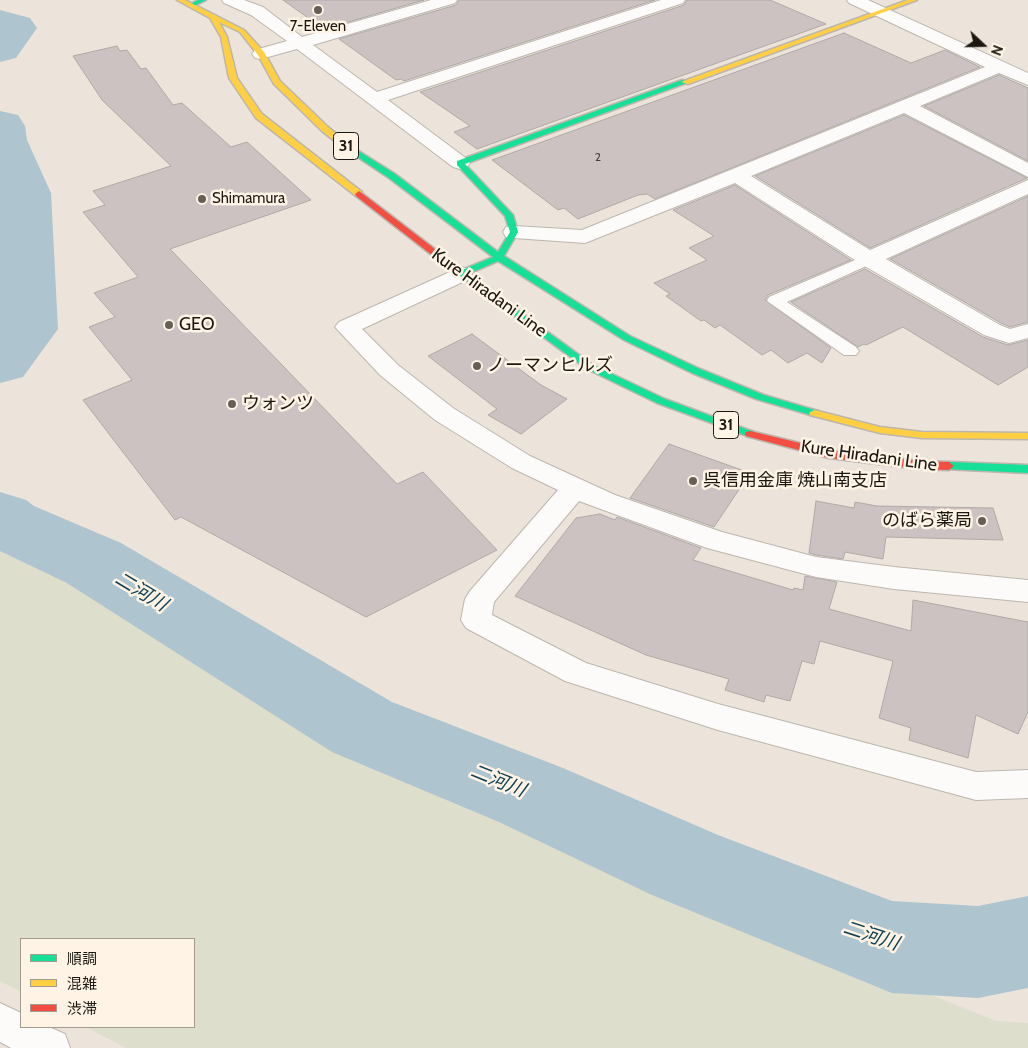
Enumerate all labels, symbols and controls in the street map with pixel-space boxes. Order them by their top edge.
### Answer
marker: 7-Eleven [312,4,324,16]
place label: 7-Eleven [290,18,346,36]
north arrow [958,20,1008,70]
text: N [987,43,1007,58]
road number: 31 [334,132,358,160]
house number: 2 [595,150,601,164]
place label: Shimamura [212,190,285,208]
marker: Shimamura [196,193,208,205]
street label: Kure Hiradani Line [427,244,551,342]
place label: GEO [179,314,215,336]
marker: GEO [163,319,175,331]
place label: ノーマンヒルズ [487,355,613,377]
marker: ノーマンヒルズ [471,360,483,372]
place label: ウォンツ [242,393,314,415]
marker: ウォンツ [226,398,238,410]
road number: 31 [714,412,738,438]
street label: Kure Hiradani Line [800,436,938,476]
place label: 呉信用金庫 焼山南支店 [703,470,887,492]
marker: 呉信用金庫 焼山南支店 [687,475,699,487]
place label: のばら薬局 [882,510,972,532]
marker: のばら薬局 [976,515,988,527]
water label: 二河川 [111,568,171,616]
water label: 二河川 [467,760,529,802]
water label: 二河川 [840,916,902,956]
legend [20,938,195,1028]
text: 順調 [67,950,97,968]
text: 混雑 [67,975,97,993]
text: 渋滞 [67,1000,97,1018]

